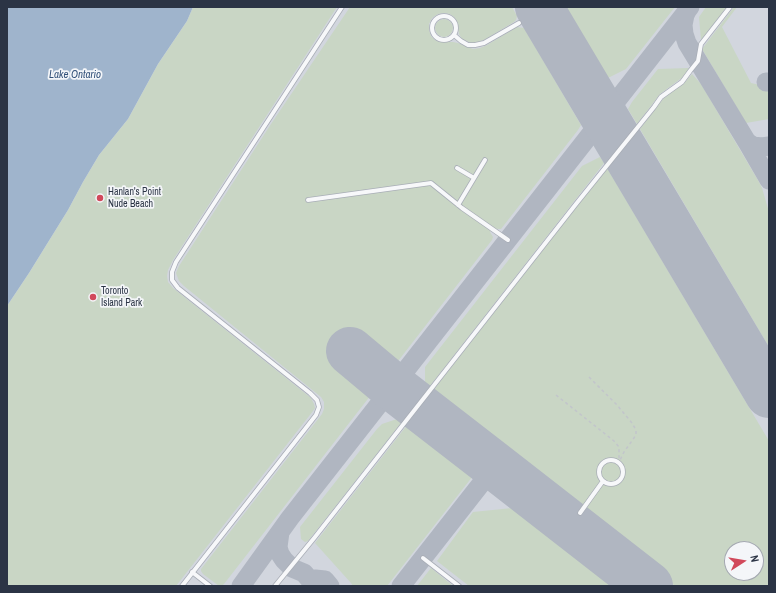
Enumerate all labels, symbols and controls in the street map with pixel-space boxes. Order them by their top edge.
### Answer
water label: Lake Ontario [49,68,101,82]
place label: Hanlan's Point Nude Beach [108,186,161,210]
marker: Hanlan's Point Nude Beach [95,193,105,203]
place label: Toronto Island Park [101,285,142,308]
marker: Toronto Island Park [88,292,98,302]
north arrow [724,541,764,581]
text: N [747,554,762,563]

